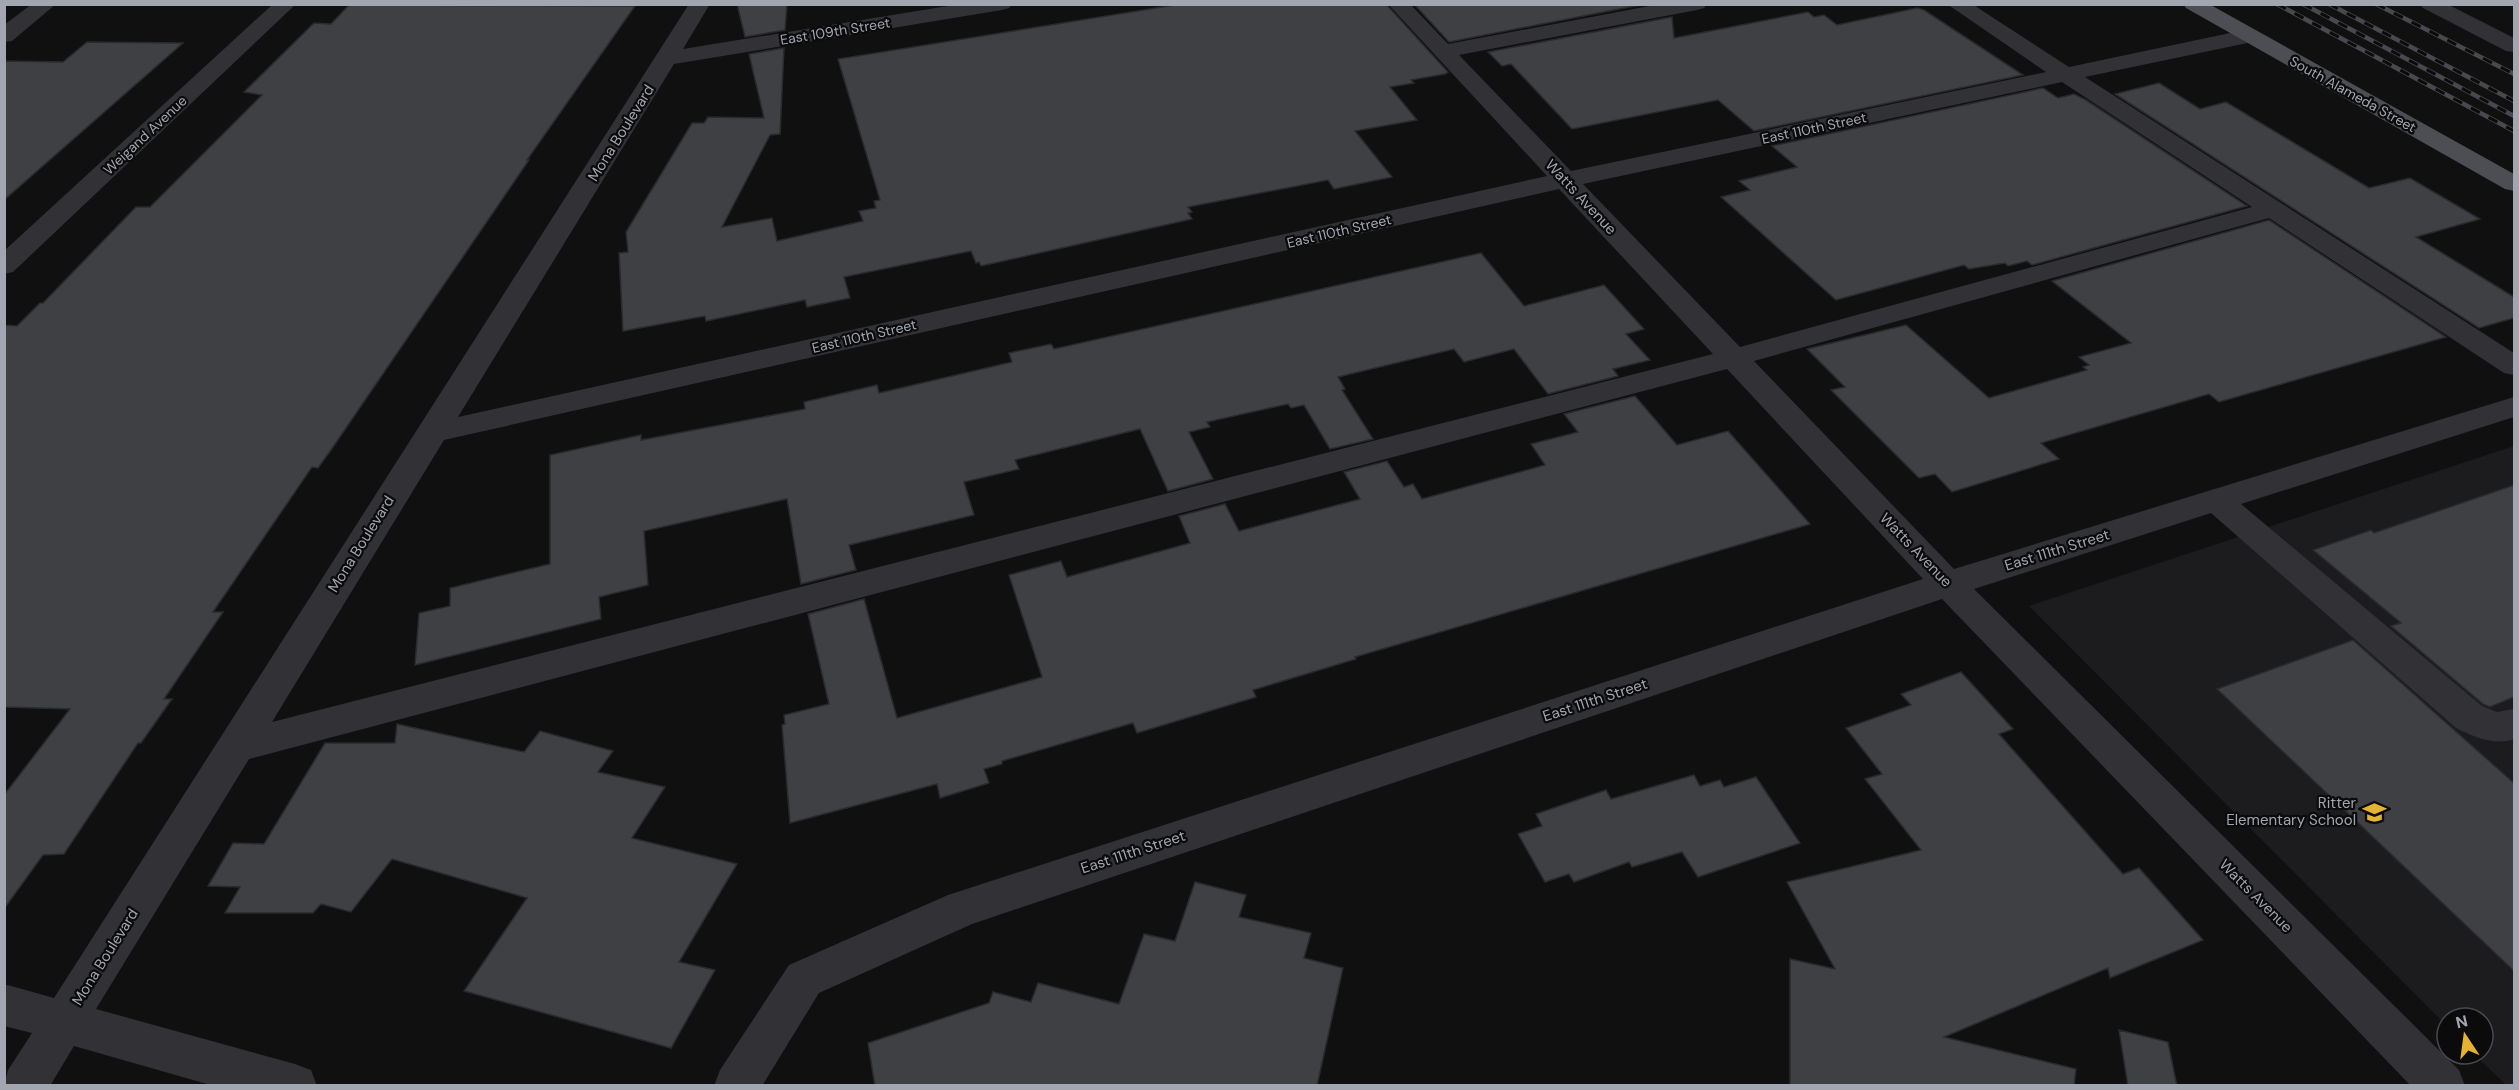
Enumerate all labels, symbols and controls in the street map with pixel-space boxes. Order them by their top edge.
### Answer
street label: East 109th Street [779,13,891,49]
street label: South Alameda Street [2287,52,2419,136]
street label: Mona Boulevard [583,81,659,185]
street label: Weigand Avenue [99,92,191,178]
street label: East 110th Street [1760,108,1868,148]
street label: Watts Avenue [1541,155,1621,239]
street label: East 110th Street [1285,210,1393,252]
street label: East 110th Street [810,315,918,357]
street label: Mona Boulevard [323,492,399,596]
street label: Watts Avenue [1875,509,1957,591]
street label: East 111th Street [2002,525,2112,575]
street label: East 111th Street [1540,674,1650,726]
place label: Ritter Elementary School [2226,793,2356,830]
school or university icon: Ritter Elementary School [2361,799,2387,825]
street label: East 111th Street [1078,826,1188,878]
street label: Watts Avenue [2215,855,2297,937]
street label: Mona Boulevard [67,905,143,1009]
north arrow [2435,1006,2495,1066]
text: N [2454,1010,2470,1033]

